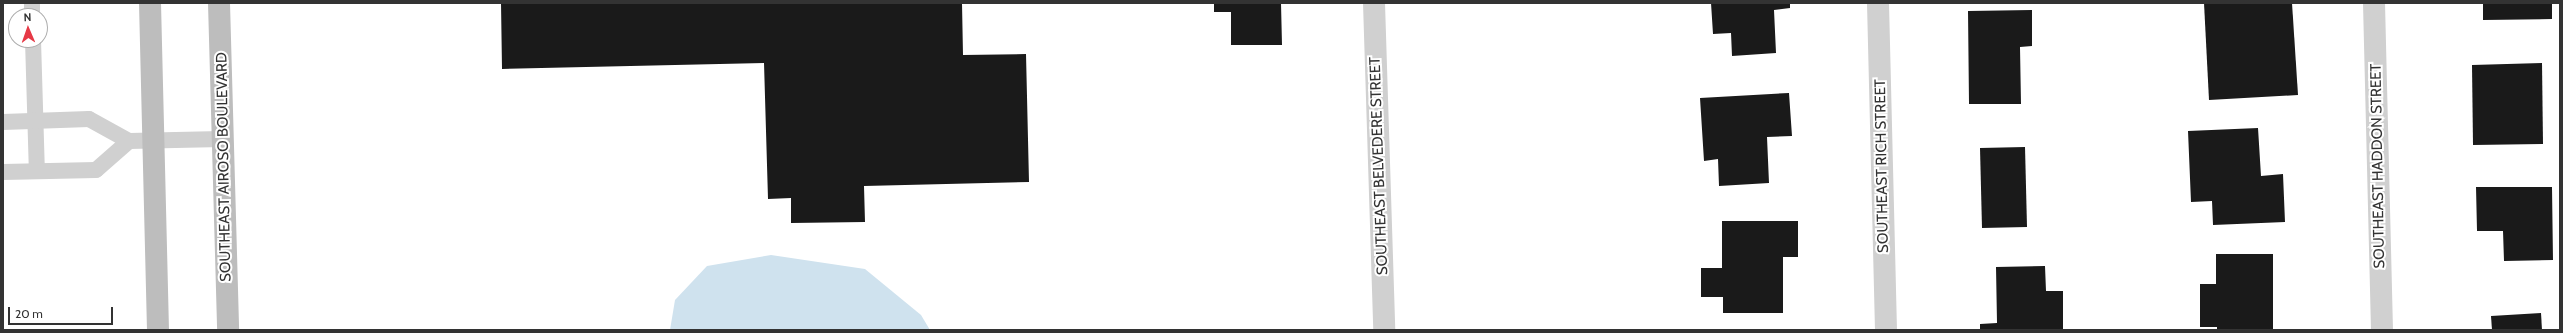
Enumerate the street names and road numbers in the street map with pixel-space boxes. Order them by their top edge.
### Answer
street label: SOUTHEAST AIROSO BOULEVARD [213,52,235,282]
street label: SOUTHEAST BELVEDERE STREET [1366,57,1392,275]
street label: SOUTHEAST HADDON STREET [2367,63,2389,269]
street label: SOUTHEAST RICH STREET [1871,79,1893,253]

